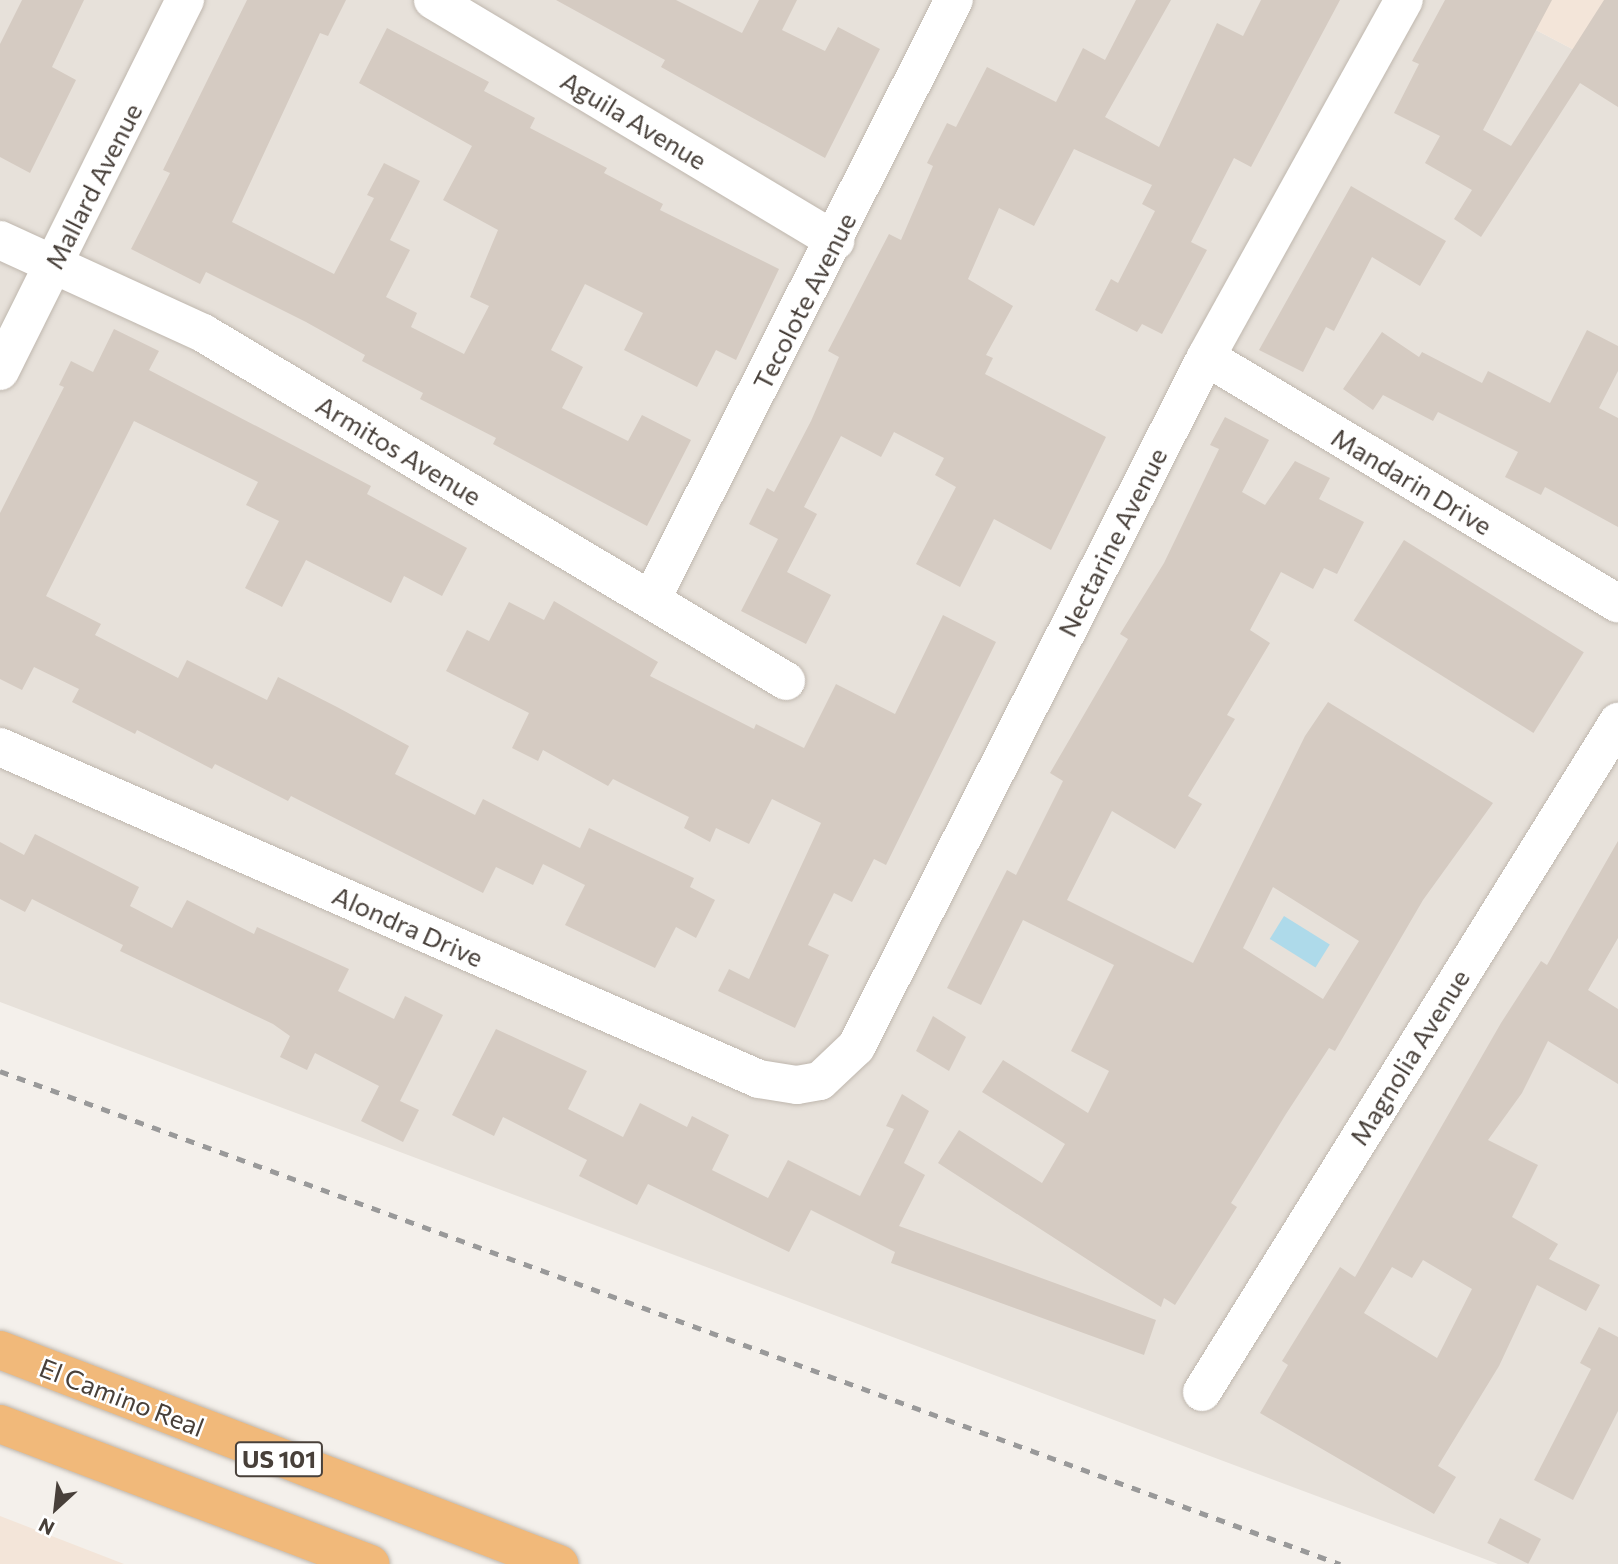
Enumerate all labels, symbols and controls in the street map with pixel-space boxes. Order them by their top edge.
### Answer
street label: Aguila Avenue [555,64,713,176]
street label: Mallard Avenue [38,98,148,274]
street label: Tecolote Avenue [746,207,862,395]
street label: Armitos Avenue [311,388,487,512]
street label: Mandarin Drive [1326,421,1498,541]
street label: Nectarine Avenue [1051,442,1173,642]
street label: Alondra Drive [328,879,488,973]
street label: Magnolia Avenue [1342,963,1476,1151]
street label: El Camino Real [35,1351,209,1443]
road number: US 101 [233,1438,324,1479]
north arrow [21,1473,91,1543]
text: N [35,1514,58,1541]

